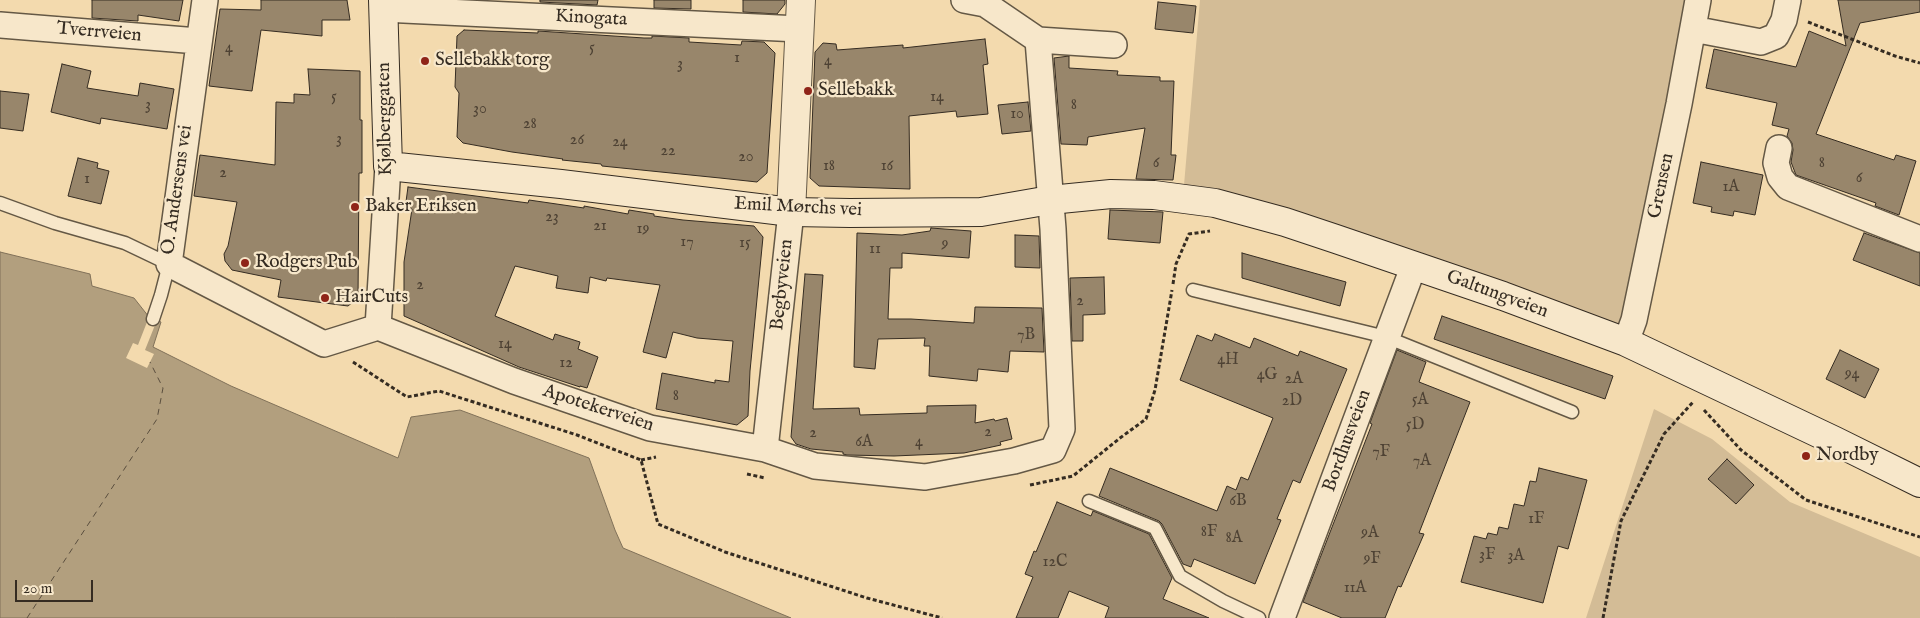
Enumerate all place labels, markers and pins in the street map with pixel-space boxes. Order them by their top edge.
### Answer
place label: Sellebakk torg [435,50,549,72]
marker: Sellebakk torg [419,55,431,67]
place label: Sellebakk [818,80,894,102]
marker: Sellebakk [802,85,814,97]
place label: Baker Eriksen [365,196,477,218]
marker: Baker Eriksen [349,201,361,213]
place label: Rodgers Pub [255,252,358,274]
marker: Rodgers Pub [239,257,251,269]
place label: HairCuts [335,287,408,309]
marker: HairCuts [319,292,331,304]
place label: Nordby [1816,445,1879,467]
marker: Nordby [1800,450,1812,462]

